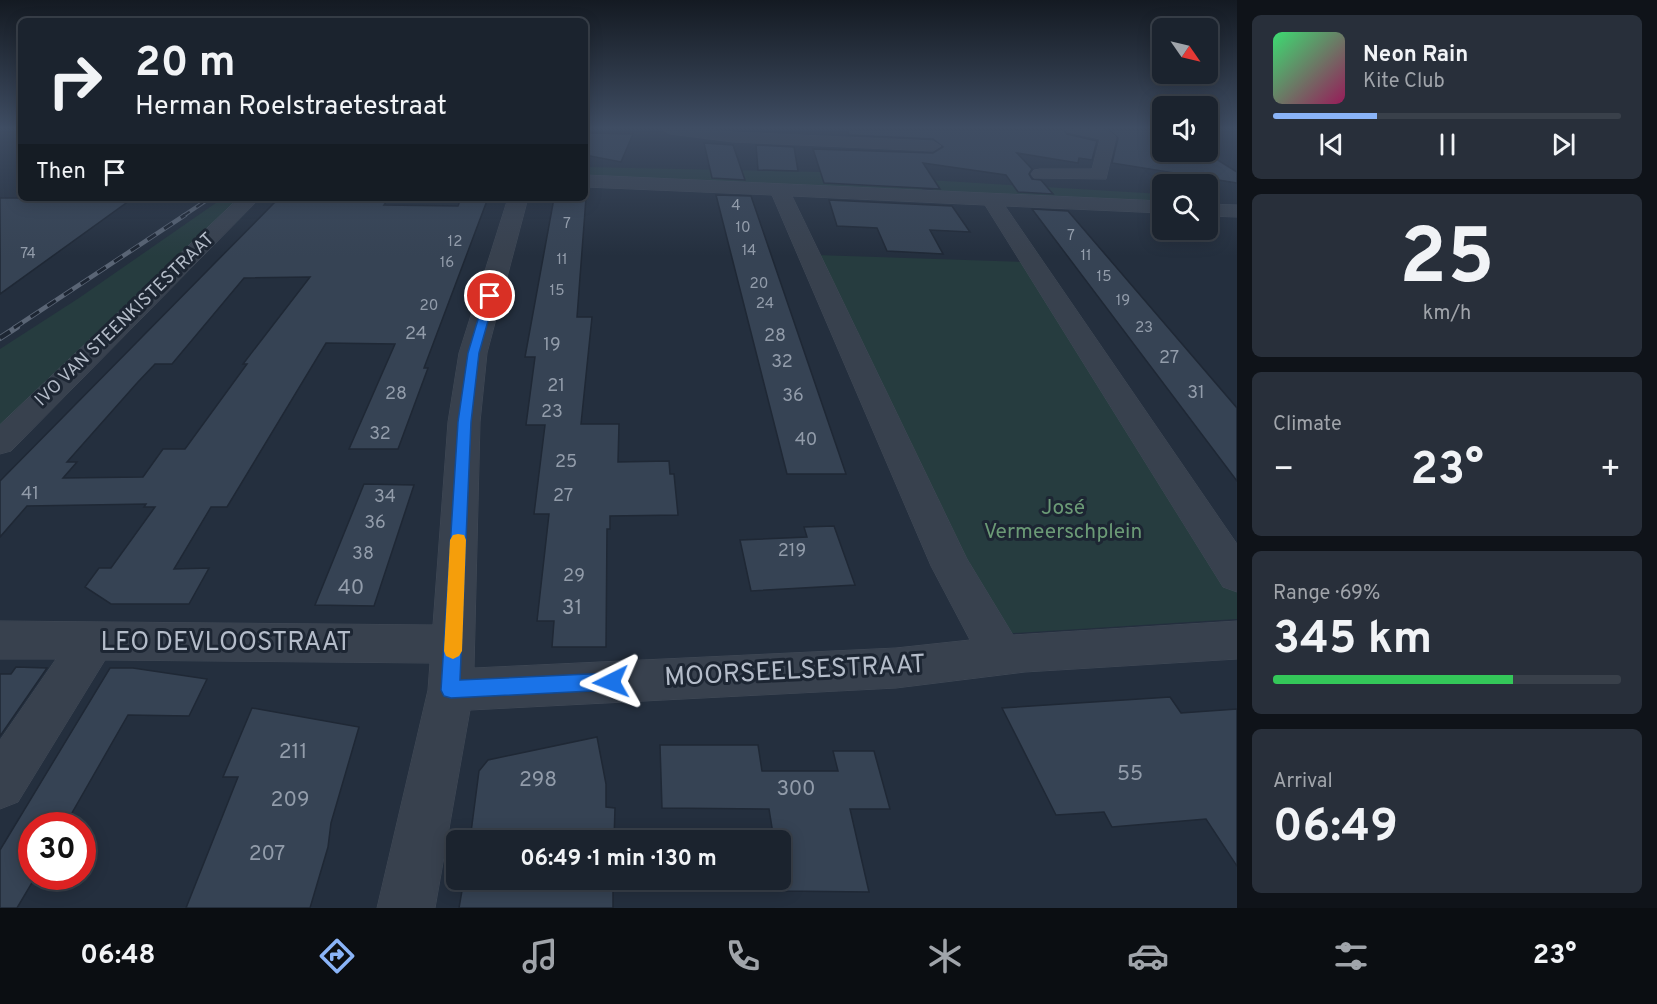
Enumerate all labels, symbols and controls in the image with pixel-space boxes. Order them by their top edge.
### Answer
north arrow [1152,18,1218,84]
map controls [1152,18,1218,240]
text: 20 m [135,38,236,91]
icon: right [36,42,114,120]
text: Neon Rain [1363,42,1468,69]
text: Kite Club [1363,69,1445,95]
text: Herman Roelstraetestraat [135,90,447,124]
button: sound [1152,96,1218,162]
icon: previous [1315,128,1348,161]
icon: pause [1431,128,1464,161]
icon: next [1547,128,1580,161]
icon: arrive [98,156,131,189]
text: Then [36,159,86,186]
button: search [1152,174,1218,240]
house number: 4 [731,197,741,216]
text: 25 [1399,212,1495,311]
house number: 7 [563,215,571,234]
house number: 10 [735,219,751,238]
house number: 7 [1067,227,1075,246]
street label: IVO VAN STEENKISTESTRAAT [30,228,220,412]
house number: 12 [448,233,462,252]
house number: 14 [742,242,756,261]
house number: 74 [20,245,36,264]
house number: 11 [1080,247,1092,266]
house number: 11 [556,251,568,270]
house number: 16 [440,254,454,273]
house number: 15 [1097,268,1111,287]
pin [464,270,515,321]
house number: 20 [750,275,768,294]
icon: arrive [473,279,506,312]
house number: 15 [550,282,564,301]
house number: 19 [1116,292,1130,311]
house number: 24 [756,295,774,314]
house number: 20 [420,297,438,316]
text: km/h [1423,301,1471,327]
house number: 23 [1135,319,1153,338]
house number: 24 [405,323,427,346]
house number: 28 [764,325,786,348]
house number: 19 [543,334,561,357]
house number: 27 [1159,347,1179,370]
house number: 32 [771,351,793,374]
house number: 21 [547,375,565,398]
house number: 31 [1187,382,1205,405]
house number: 28 [385,383,407,406]
house number: 36 [782,385,804,408]
house number: 23 [541,401,563,424]
text: Climate [1273,412,1342,438]
house number: 32 [369,423,391,446]
house number: 40 [795,429,817,452]
text: 23° [1410,443,1484,500]
text: − [1273,450,1294,492]
text: + [1600,450,1621,492]
house number: 25 [555,451,577,474]
house number: 41 [21,483,39,506]
house number: 27 [553,485,573,508]
house number: 34 [374,486,396,509]
park label: José Vermeerschplein [984,495,1142,546]
house number: 36 [364,512,386,535]
house number: 219 [778,540,806,563]
house number: 38 [352,543,374,566]
house number: 29 [563,565,585,588]
house number: 40 [338,575,364,602]
text: Range · 69% [1273,581,1380,607]
house number: 31 [562,595,582,622]
text: 345 km [1273,612,1432,669]
street label: LEO DEVLOOSTRAAT [101,627,351,660]
street label: MOORSEELSESTRAAT [664,649,926,695]
position arrow [579,650,643,714]
house number: 211 [279,739,307,766]
house number: 55 [1117,761,1143,788]
house number: 298 [519,767,557,794]
text: Arrival [1273,769,1333,795]
house number: 300 [776,776,816,803]
house number: 209 [271,787,309,814]
text: 06:49 [1273,800,1398,857]
speed limit sign: 30 [18,812,96,890]
house number: 207 [249,841,285,868]
text: 06:49 · 1 min · 130 m [520,846,717,873]
icon: directions [316,935,358,977]
icon: music [519,935,561,977]
icon: phone [722,935,764,977]
icon: climate [924,935,966,977]
icon: car [1127,935,1169,977]
icon: filters [1330,935,1372,977]
text: 06:48 [80,939,156,973]
text: 23° [1533,939,1577,973]

